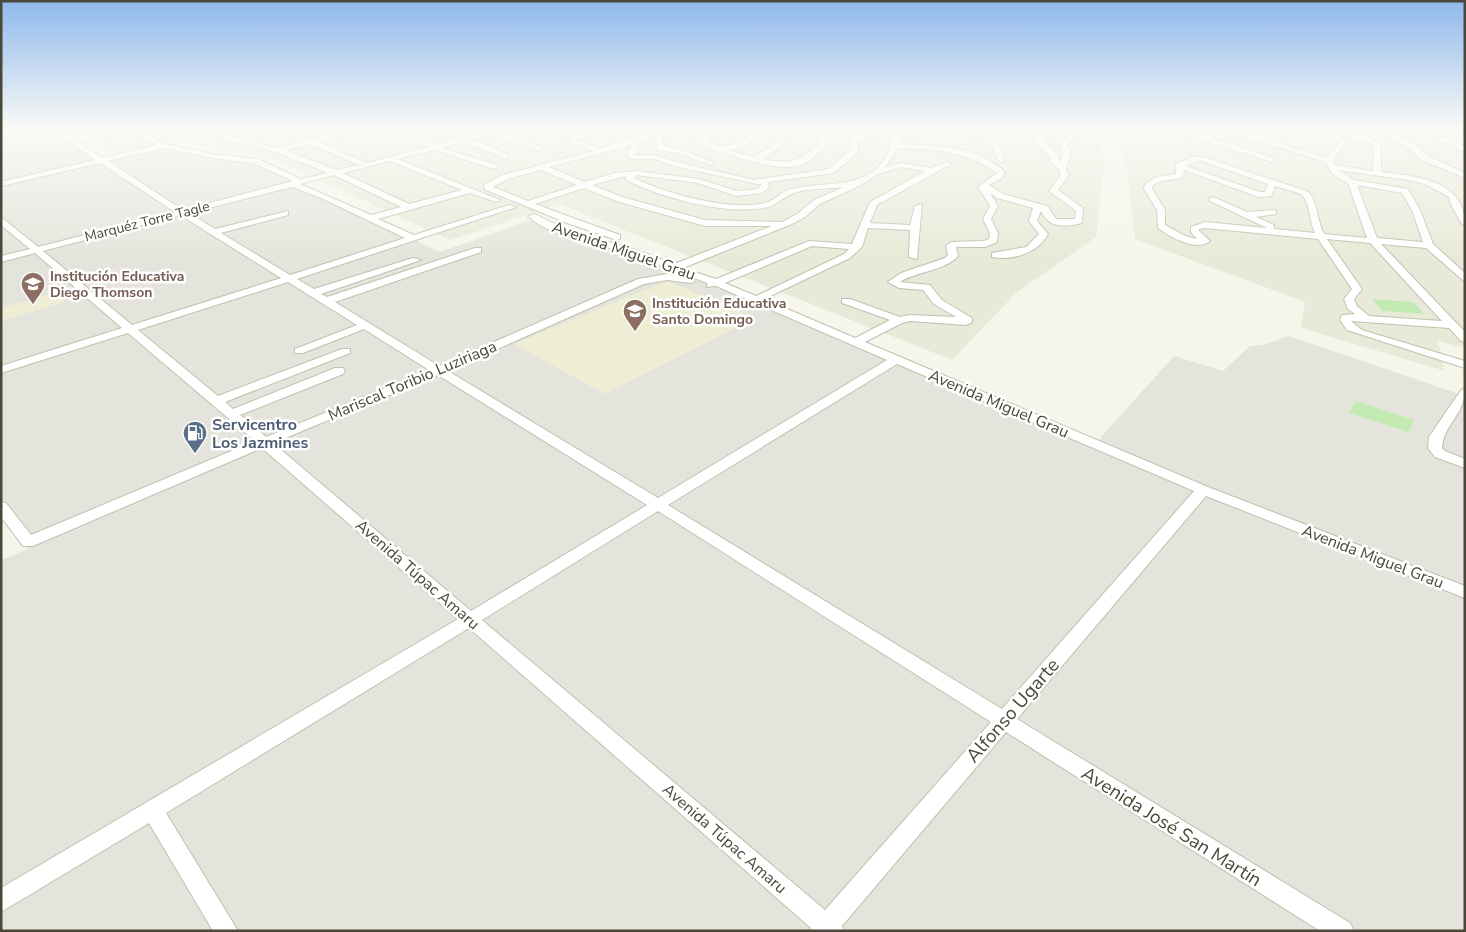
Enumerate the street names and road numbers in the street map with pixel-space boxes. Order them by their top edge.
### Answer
street label: Marquéz Torre Tagle [83,197,212,246]
street label: Avenida Miguel Grau [549,216,698,286]
street label: Mariscal Toribio Luziriaga [325,335,500,426]
street label: Avenida Miguel Grau [925,364,1072,443]
street label: Avenida Túpac Amaru [351,515,484,635]
street label: Avenida Miguel Grau [1298,520,1447,594]
street label: Alfonso Ugarte [960,653,1065,768]
street label: Avenida José San Martín [1076,761,1267,893]
street label: Avenida Túpac Amaru [658,779,791,899]

